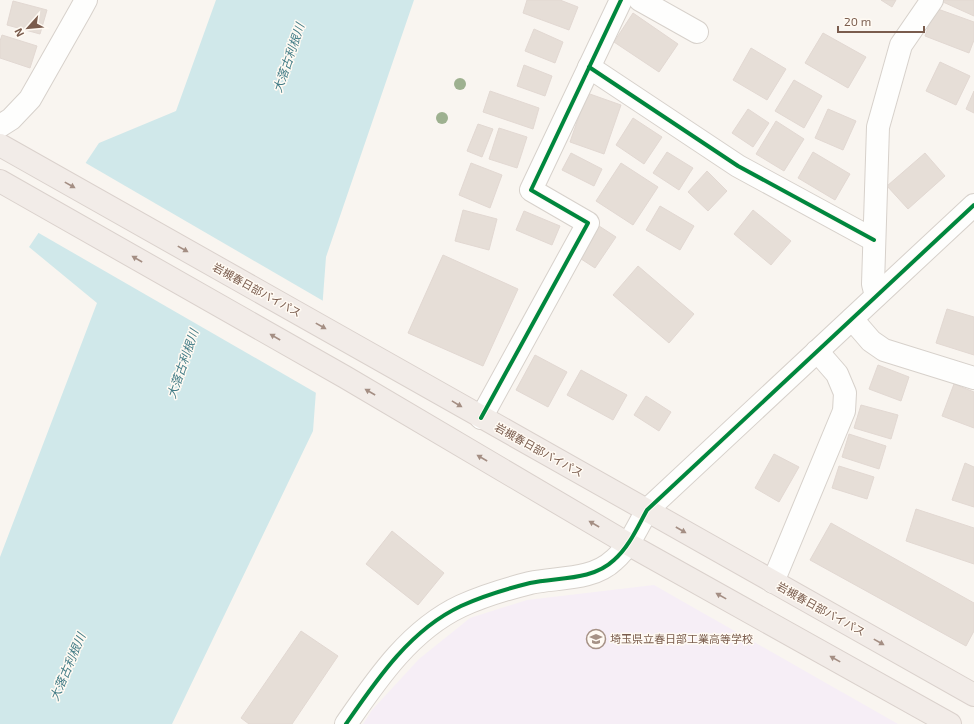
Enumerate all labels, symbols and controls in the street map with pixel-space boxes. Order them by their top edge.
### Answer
north arrow [8,8,48,48]
scale bar [838,8,924,34]
text: 20 m [844,14,871,28]
water label: 大落古利根川 [270,19,307,94]
text: N [11,26,26,39]
one-way arrow [64,182,76,189]
one-way arrow [178,245,189,252]
one-way arrow [131,256,143,263]
street label: 岩槻春日部バイパス [211,260,304,319]
one-way arrow [315,323,327,330]
water label: 大落古利根川 [164,325,201,400]
one-way arrow [269,334,281,341]
one-way arrow [364,389,376,396]
one-way arrow [451,401,463,408]
street label: 岩槻春日部バイパス [493,420,586,479]
one-way arrow [476,455,488,462]
one-way arrow [588,521,600,528]
one-way arrow [675,526,687,533]
street label: 岩槻春日部バイパス [775,579,868,638]
one-way arrow [715,592,727,599]
school or university icon: 埼玉県立春日部工業高等学校 [585,628,607,650]
water label: 大落古利根川 [47,629,88,702]
place label: 埼玉県立春日部工業高等学校 [610,632,753,645]
one-way arrow [874,639,885,645]
one-way arrow [829,656,840,662]

